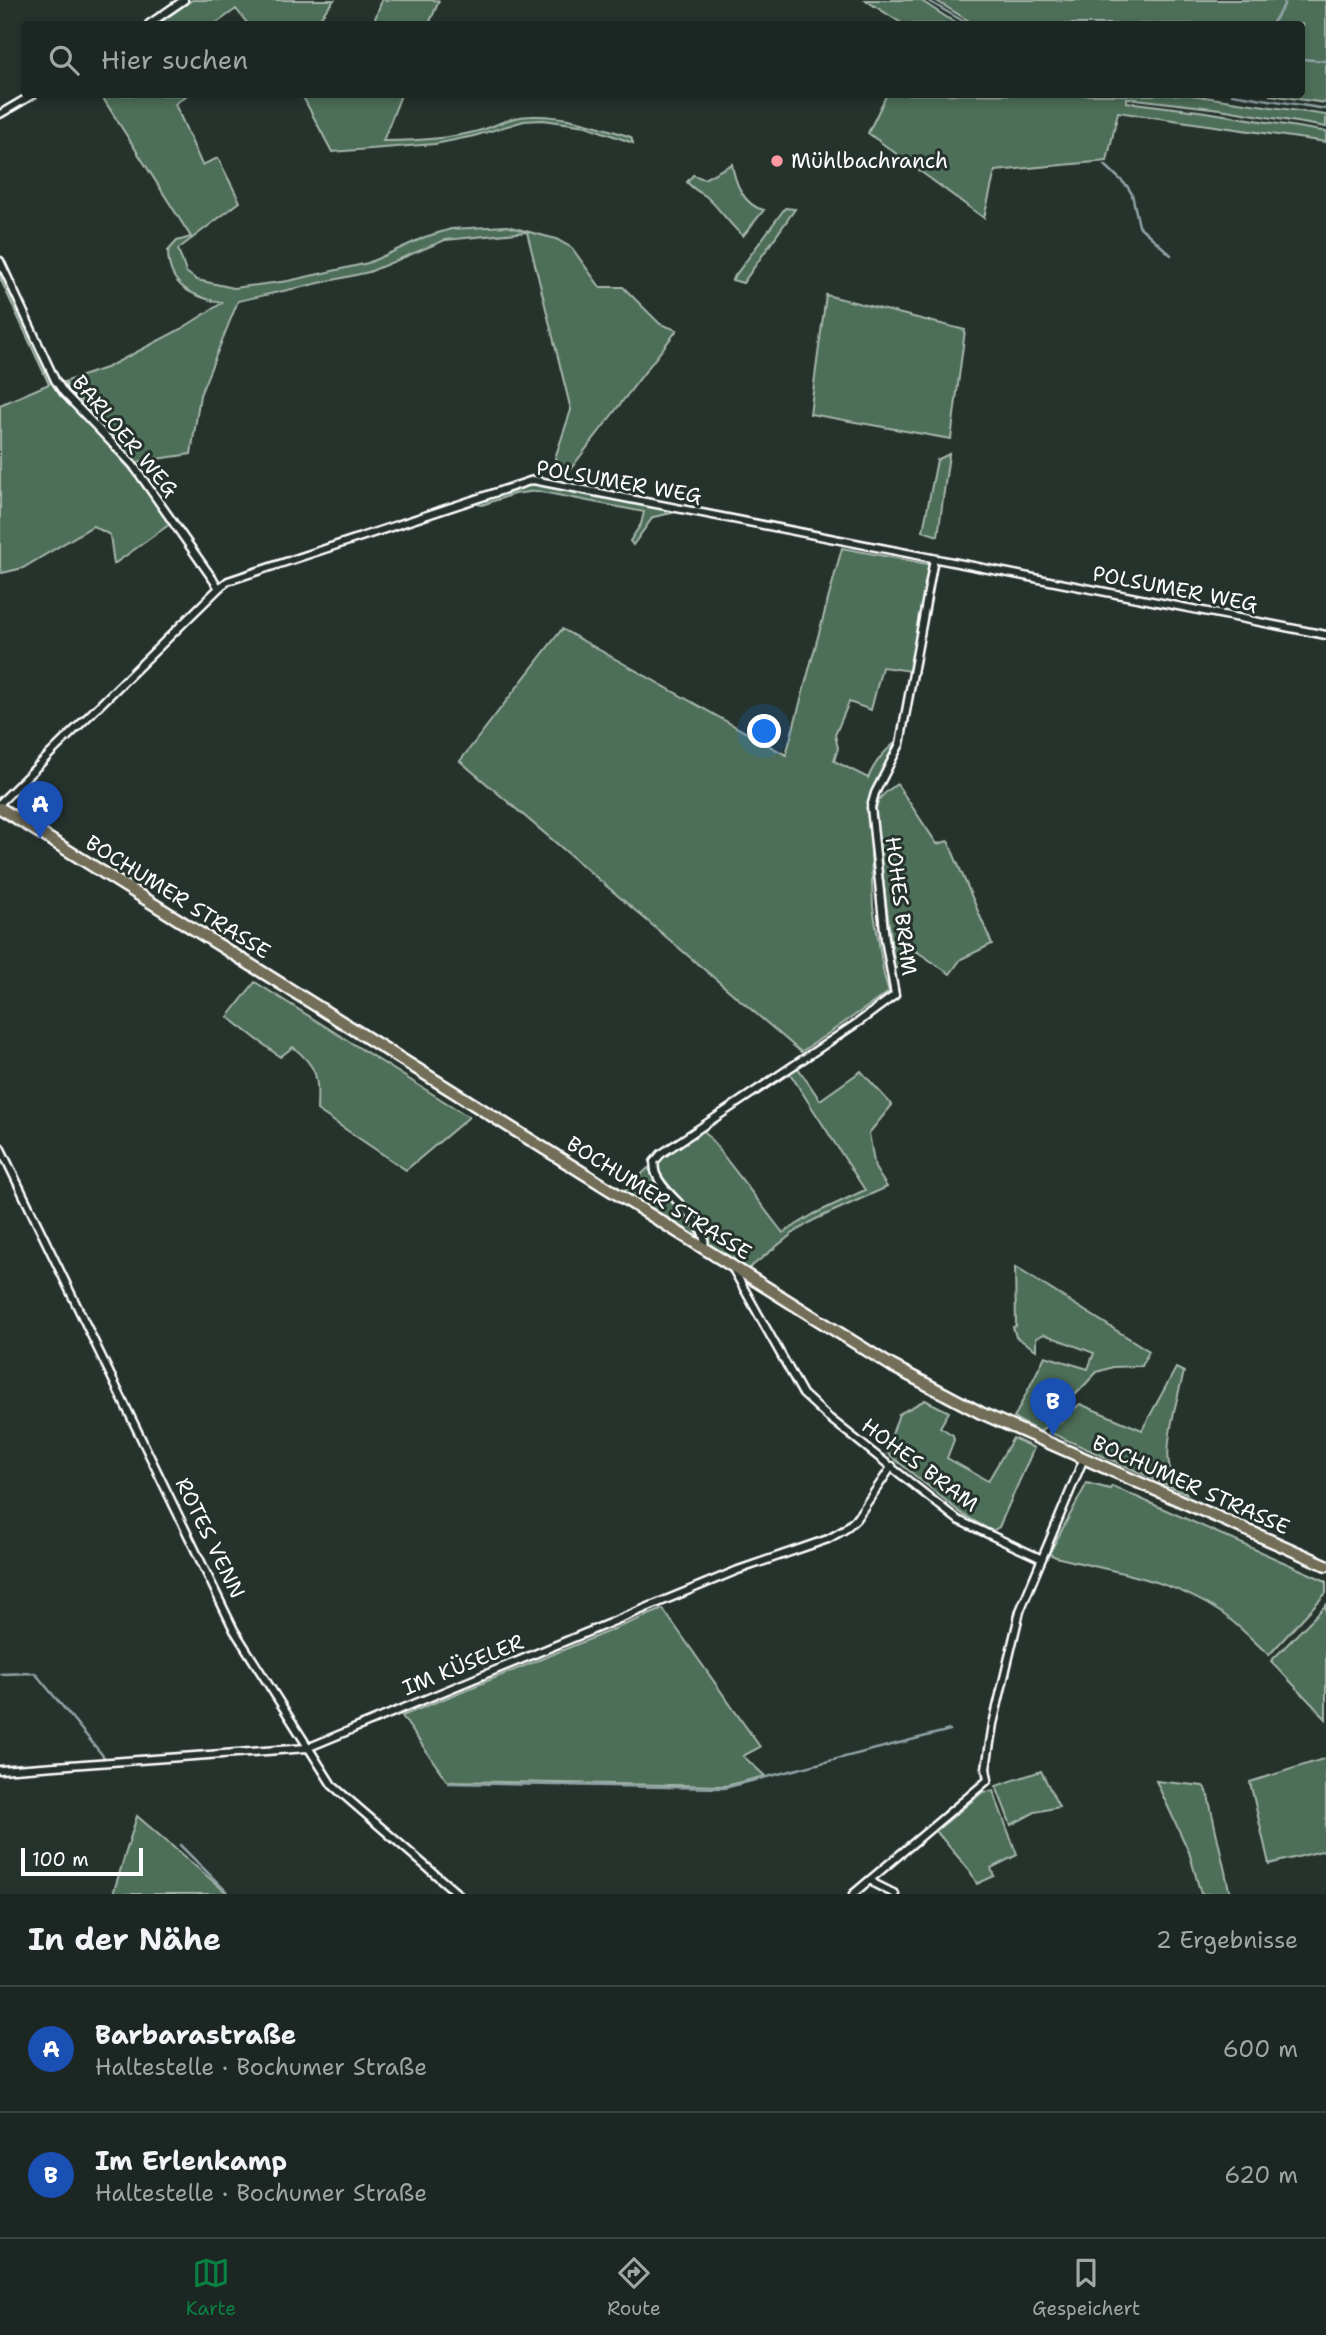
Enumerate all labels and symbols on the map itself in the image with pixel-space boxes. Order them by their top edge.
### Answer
place label: Mühlbachranch [791,147,948,175]
marker: Mühlbachranch [769,153,785,169]
street label: BARLOER WEG [66,369,184,503]
street label: POLSUMER WEG [534,454,704,510]
street label: POLSUMER WEG [1090,559,1260,619]
your location [747,714,781,748]
pin: A [17,781,63,839]
street label: BOCHUMER STRASSE [80,829,276,965]
street label: HOHES BRAM [879,835,923,977]
street label: BOCHUMER STRASSE [561,1130,757,1266]
pin: B [1030,1378,1076,1436]
street label: HOHES BRAM [856,1412,984,1518]
street label: BOCHUMER STRASSE [1088,1429,1294,1541]
street label: ROTES VENN [169,1473,251,1603]
street label: IM KÜSELER [398,1628,528,1702]
scale bar [21,1845,144,1877]

